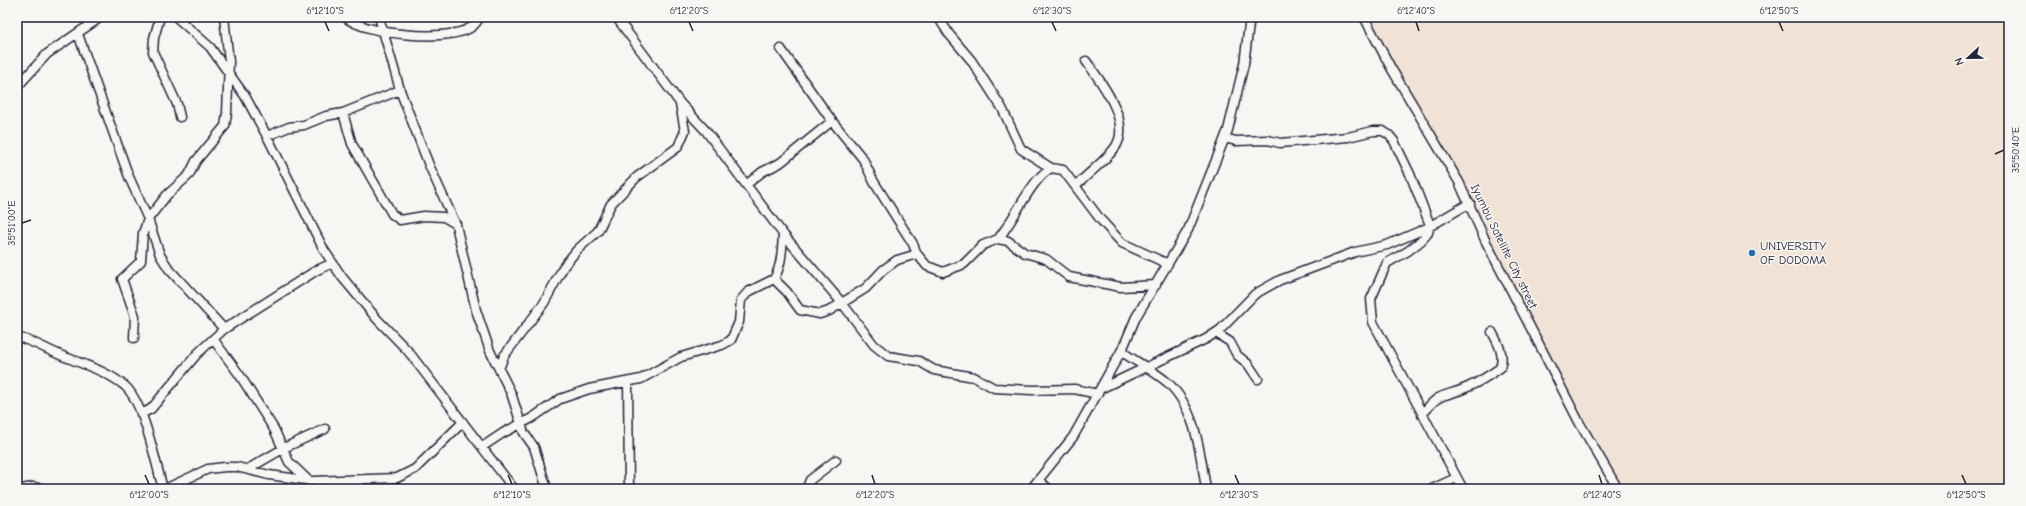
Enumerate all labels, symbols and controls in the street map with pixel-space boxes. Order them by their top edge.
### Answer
text: 6°12'10"S [306,5,344,17]
text: 6°12'20"S [670,5,709,17]
text: 6°12'30"S [1033,5,1072,17]
text: 6°12'40"S [1397,5,1436,17]
text: 6°12'50"S [1760,5,1799,17]
north arrow [1948,38,1988,78]
text: N [1952,56,1967,67]
text: 35°50'40"E [2010,127,2022,173]
street label: Iyumbu Satellite City street [1468,181,1541,311]
text: 35°51'00"E [6,200,18,246]
place label: UNIVERSITY OF DODOMA [1760,239,1827,267]
marker: UNIVERSITY OF DODOMA [1747,248,1757,258]
text: 6°12'00"S [129,489,169,501]
text: 6°12'10"S [493,489,531,501]
text: 6°12'20"S [856,489,895,501]
text: 6°12'30"S [1220,489,1259,501]
text: 6°12'40"S [1583,489,1622,501]
text: 6°12'50"S [1947,489,1986,501]

